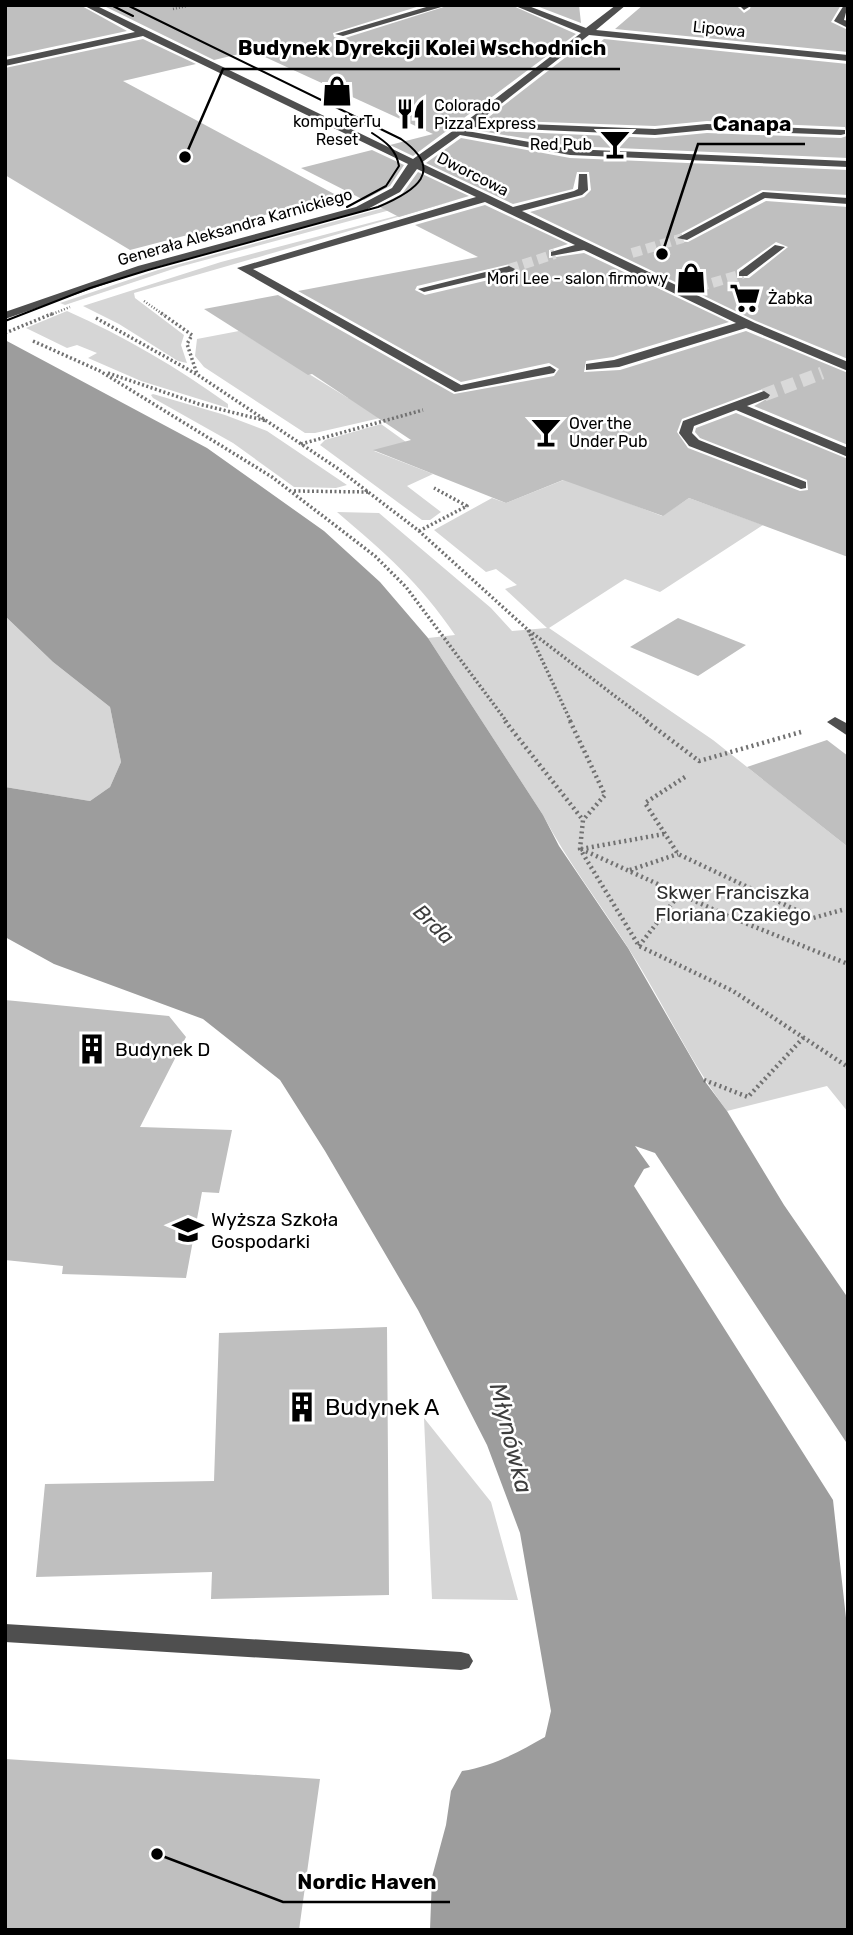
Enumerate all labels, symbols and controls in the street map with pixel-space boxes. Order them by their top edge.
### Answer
street label: Lipowa [692,17,746,41]
callout: Budynek Dyrekcji Kolei Wschodnich [223,27,620,69]
text: Budynek Dyrekcji Kolei Wschodnich [238,35,606,60]
shop icon: komputerTu Reset [320,74,354,108]
place label: Colorado Pizza Express [434,96,536,133]
restaurant icon: Colorado Pizza Express [394,97,428,131]
callout: Canapa [698,102,805,144]
text: Canapa [713,111,791,136]
place label: komputerTu Reset [293,112,381,149]
bar icon: Red Pub [598,127,632,161]
place label: Red Pub [530,135,592,154]
street label: Dworcowa [434,148,512,200]
street label: Generała Aleksandra Karnickiego [115,184,355,270]
shop icon: Mori Lee - salon firmowy [674,261,708,295]
place label: Mori Lee - salon firmowy [487,269,668,288]
supermarket icon: Żabka [728,281,762,315]
place label: Żabka [768,289,813,308]
place label: Over the Under Pub [569,414,647,451]
bar icon: Over the Under Pub [529,415,563,449]
park label: Skwer Franciszka Floriana Czakiego [655,881,811,926]
water label: Brda [409,899,459,949]
building icon: Budynek D [75,1032,109,1066]
place label: Budynek D [115,1038,210,1061]
place label: Wyższa Szkoła Gospodarki [211,1208,338,1253]
school or university icon: Wyższa Szkoła Gospodarki [171,1213,205,1247]
water label: Młynówka [484,1380,538,1496]
building icon: Budynek A [285,1390,319,1424]
place label: Budynek A [325,1393,440,1421]
callout: Nordic Haven [283,1860,450,1902]
text: Nordic Haven [297,1869,437,1894]

